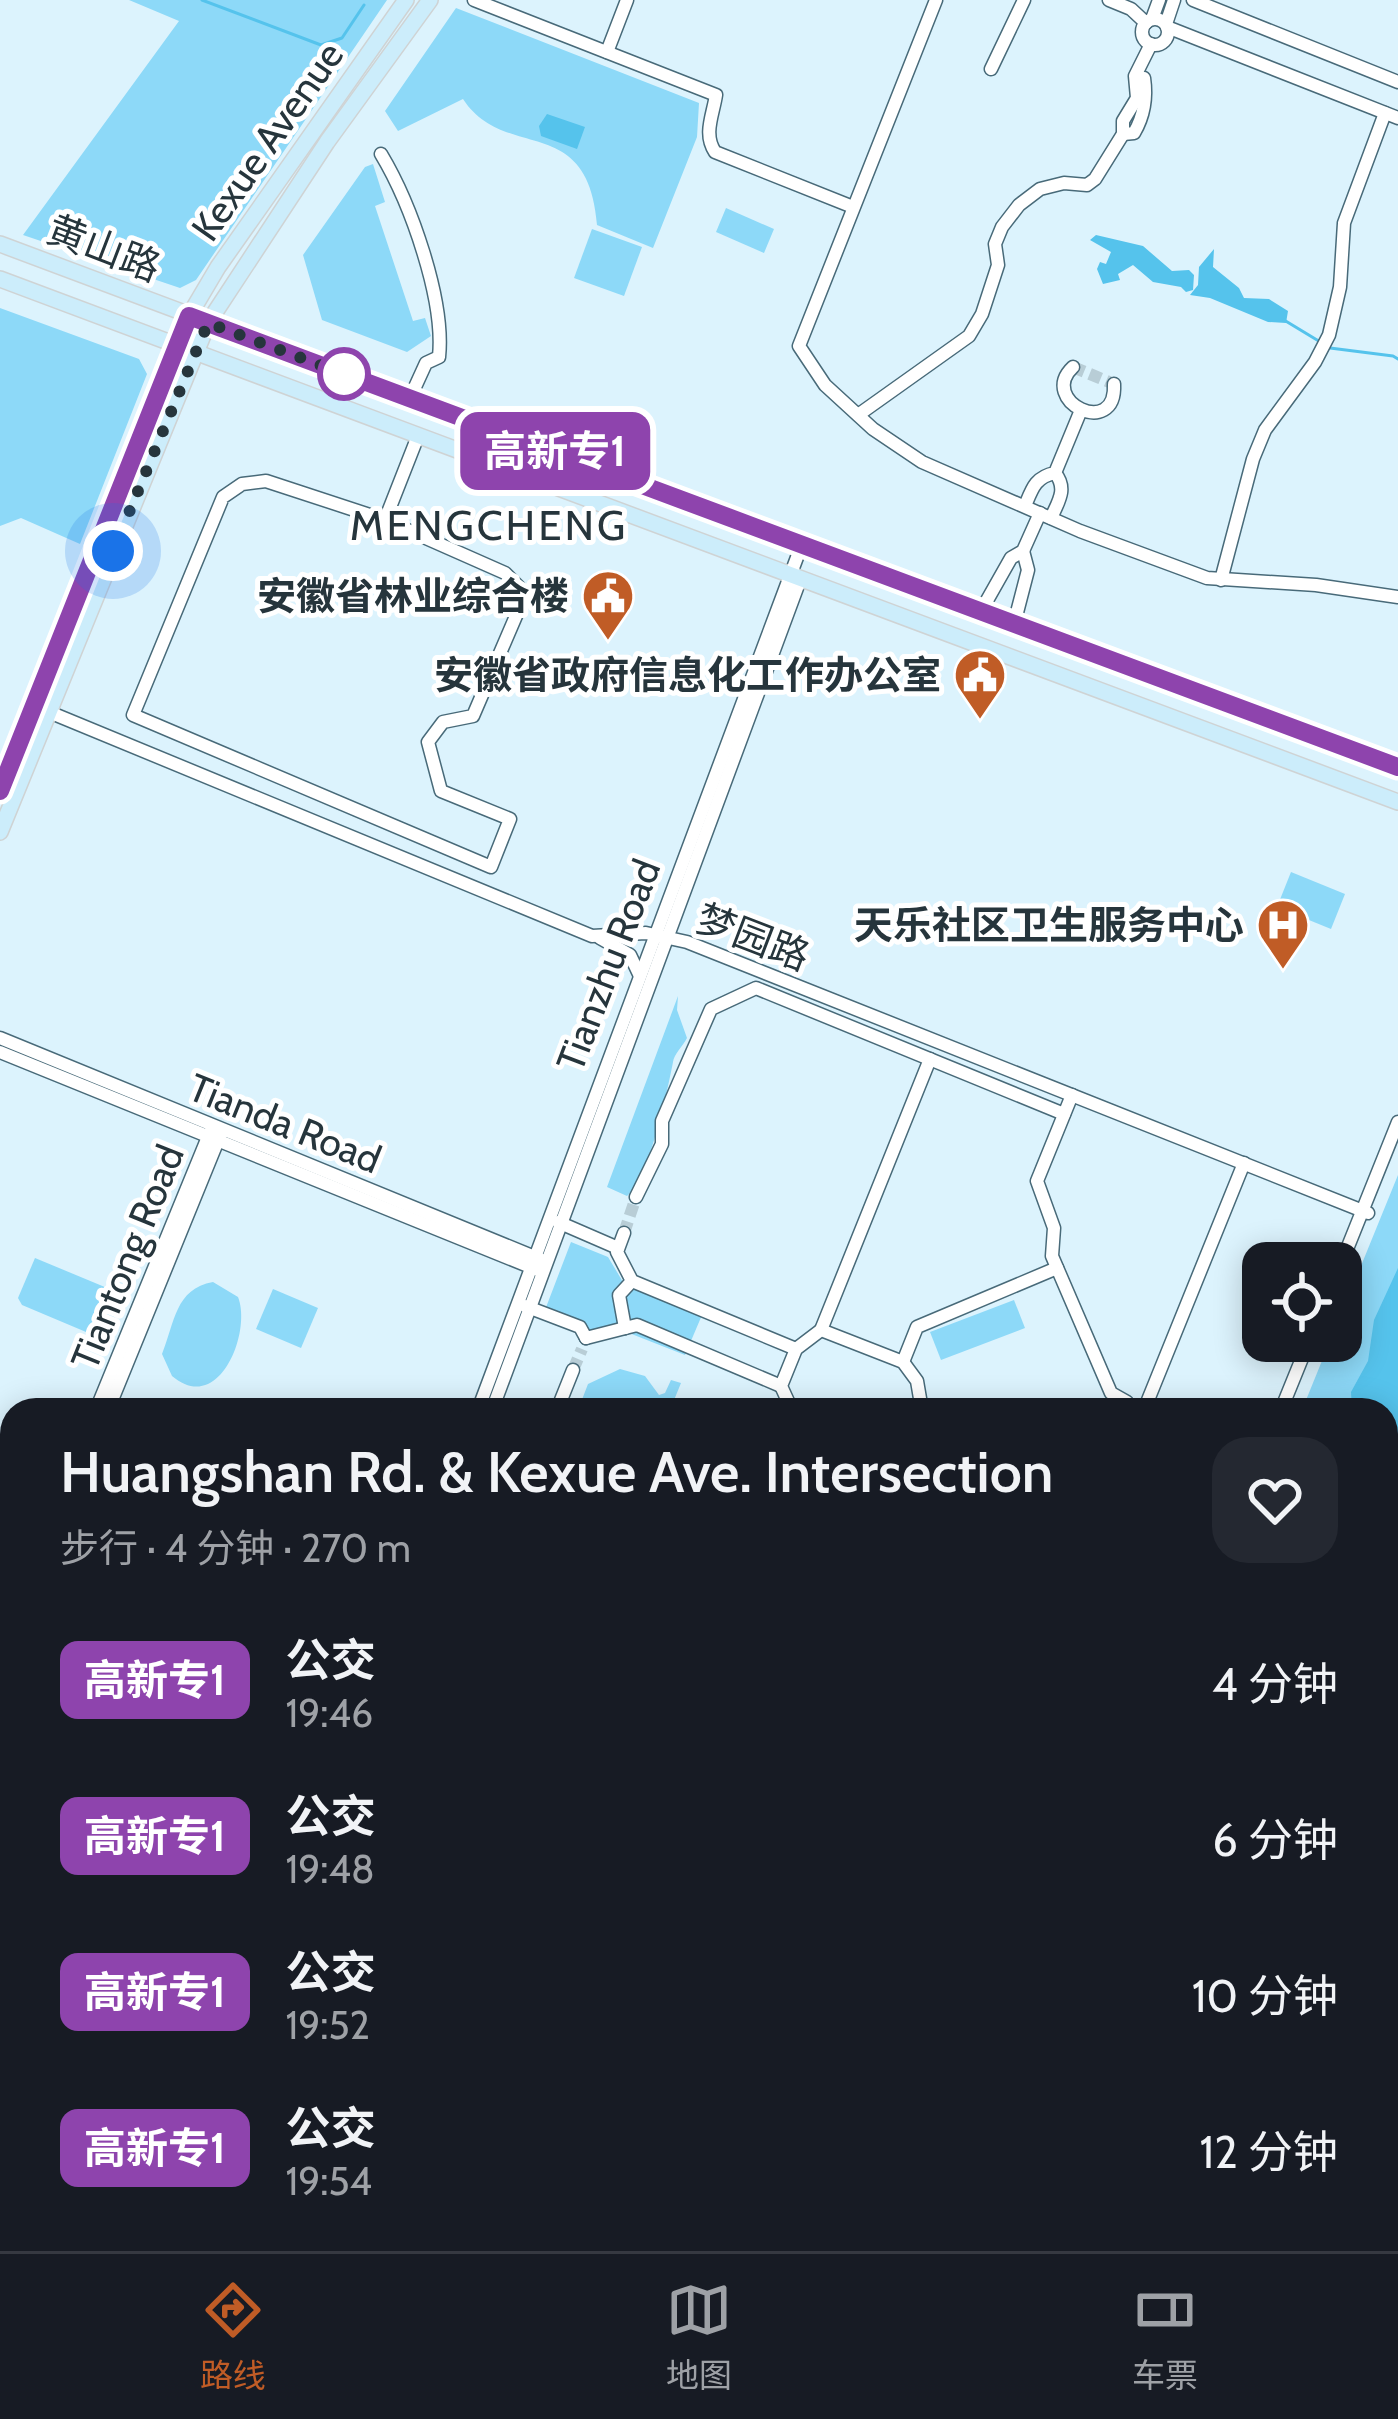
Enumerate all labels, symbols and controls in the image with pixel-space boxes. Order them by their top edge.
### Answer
street label: Kexue Avenue [181,32,353,250]
street label: 黄山路 [41,205,167,291]
unlabelled marker [319,349,369,399]
line badge: 高新专1 [471,412,639,490]
text: 高新专1 [484,425,626,477]
district label: MENGCHENG [350,499,628,551]
your location [83,521,143,581]
public building icon: 安徽省林业综合楼 [580,568,636,642]
place label: 安徽省林业综合楼 [257,572,569,620]
public building icon: 安徽省政府信息化工作办公室 [952,647,1008,721]
place label: 安徽省政府信息化工作办公室 [434,651,941,699]
street label: Tianzhu Road [546,853,670,1077]
street label: 梦园路 [690,894,816,980]
hospital icon: 天乐社区卫生服务中心 [1255,897,1311,971]
place label: 天乐社区卫生服务中心 [854,901,1244,949]
street label: Tianda Road [182,1063,388,1183]
street label: Tiantong Road [60,1138,194,1376]
map controls [1242,1242,1362,1362]
button: locate [1242,1242,1362,1362]
text: Huangshan Rd. & Kexue Ave. Intersection [60,1437,1053,1506]
button: heart [1212,1437,1338,1563]
text: 步行 · 4 分钟 · 270 m [60,1524,411,1572]
text: 公交 [286,1633,376,1687]
text: 高新专1 [84,1654,226,1706]
text: 4 分钟 [1212,1657,1338,1711]
text: 19:46 [286,1689,373,1737]
text: 公交 [286,1789,376,1843]
text: 高新专1 [84,1810,226,1862]
text: 6 分钟 [1212,1813,1338,1867]
text: 19:48 [286,1845,375,1893]
text: 公交 [286,1945,376,1999]
text: 高新专1 [84,1966,226,2018]
text: 10 分钟 [1192,1969,1338,2023]
text: 19:52 [286,2001,370,2049]
text: 公交 [286,2101,376,2155]
text: 高新专1 [84,2122,226,2174]
text: 12 分钟 [1200,2125,1338,2179]
text: 19:54 [286,2157,372,2205]
tab: 路线 [200,2277,266,2397]
tab: 地图 [666,2277,732,2397]
tab: 车票 [1132,2277,1198,2397]

